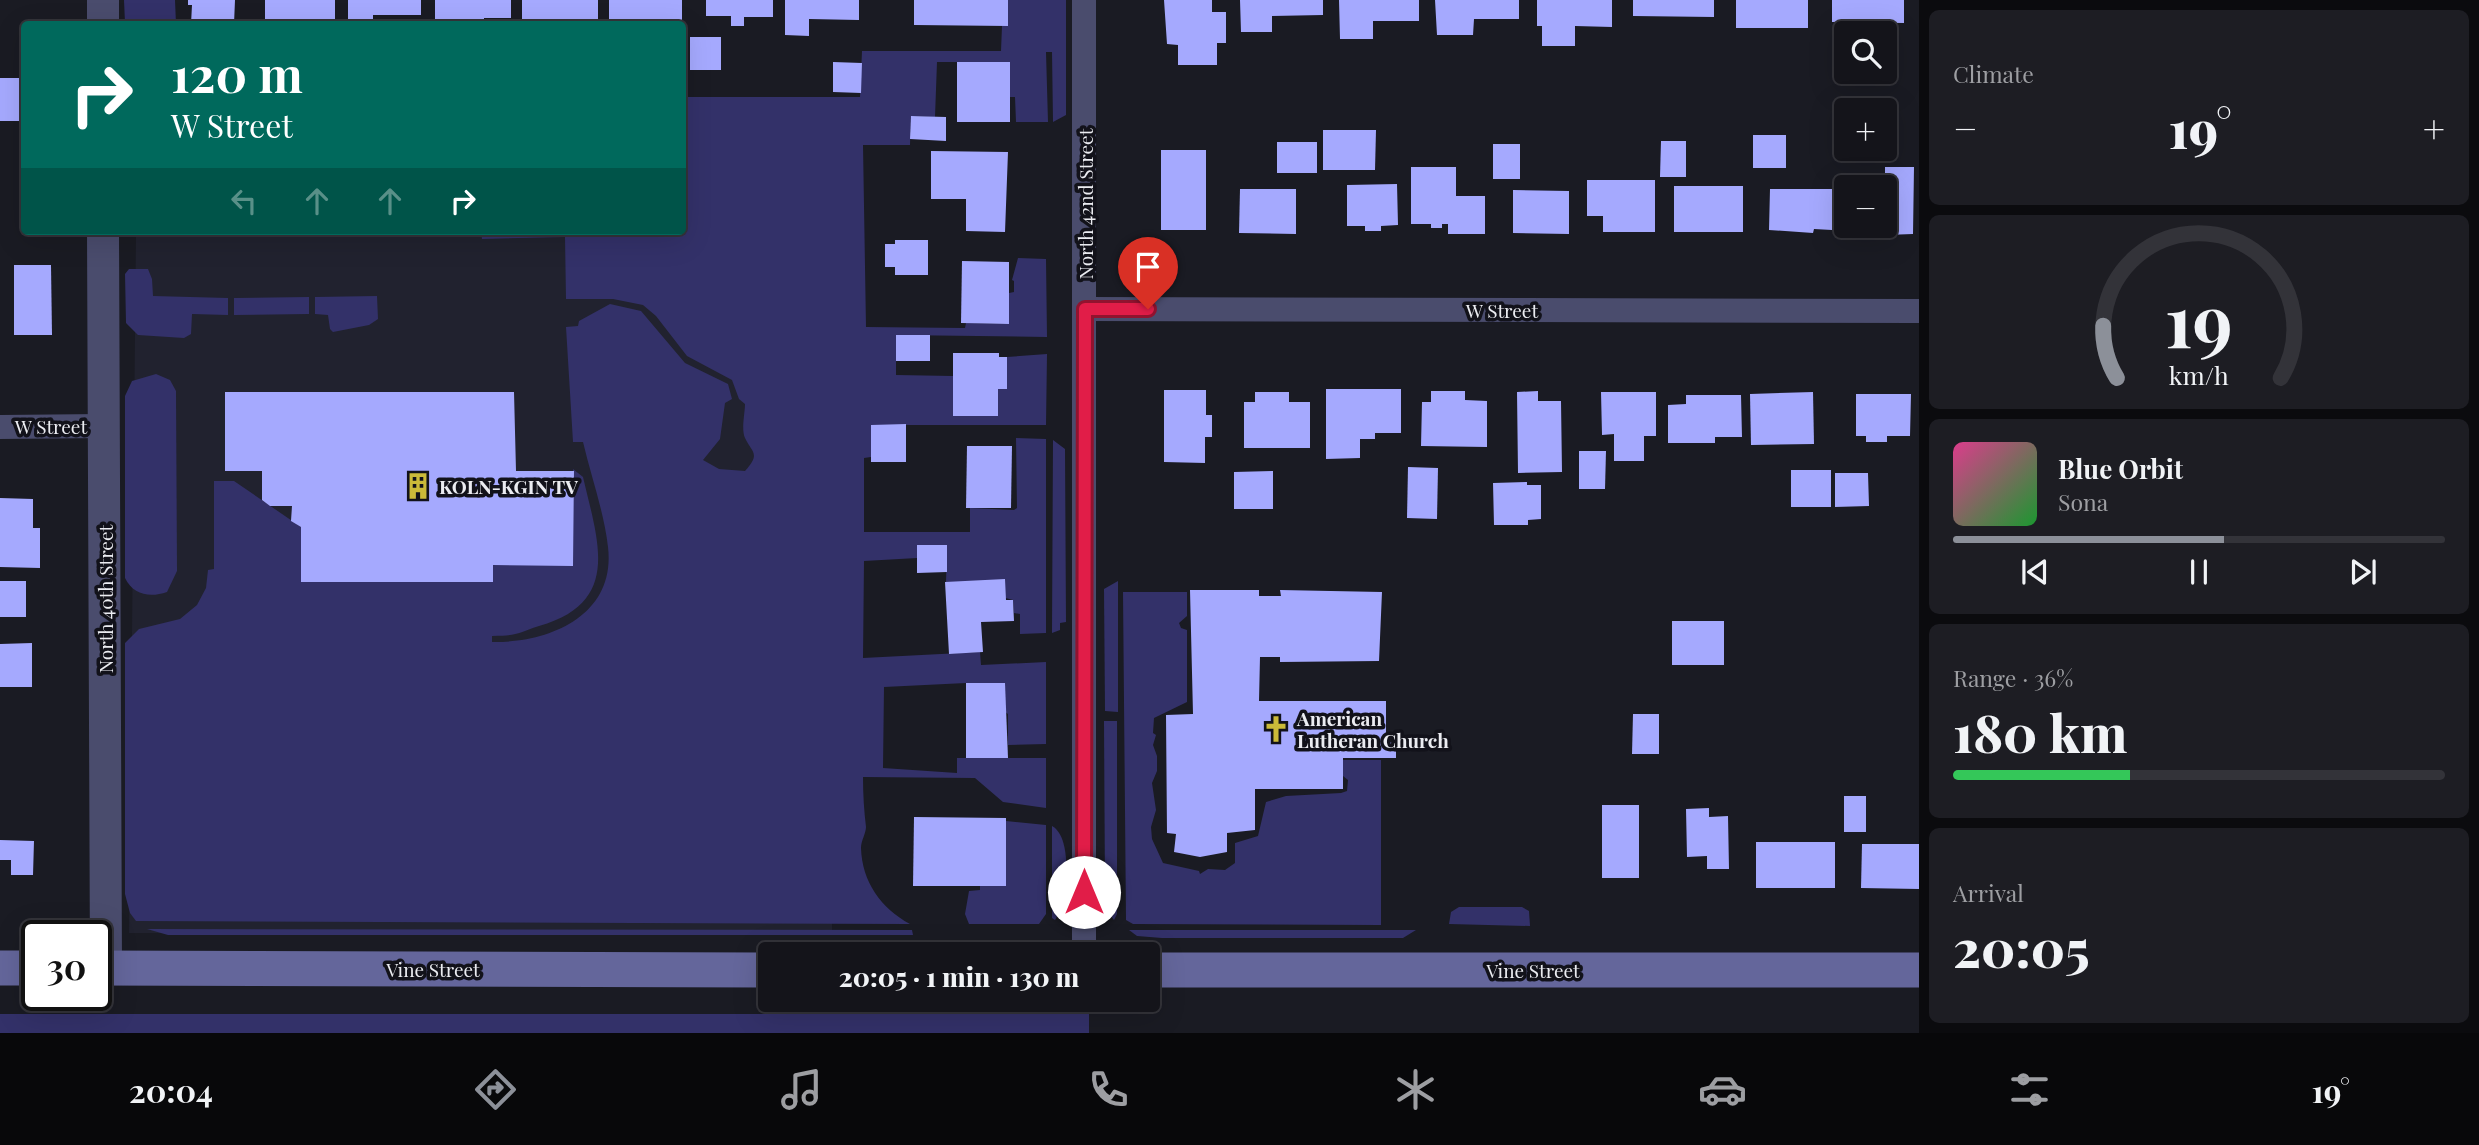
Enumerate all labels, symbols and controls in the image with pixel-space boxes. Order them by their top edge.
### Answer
map controls [1834,21,1897,238]
button: search [1834,21,1897,84]
text: 120 m [171,40,303,105]
icon: right [56,49,147,140]
text: Climate [1953,58,2034,89]
text: 19° [2169,93,2232,162]
button: + [1834,98,1897,161]
text: − [1953,102,1978,153]
text: + [2423,102,2445,153]
text: W Street [171,103,293,146]
street label: North 42nd Street [1072,128,1098,279]
button: − [1834,175,1897,238]
icon: left [225,182,263,220]
icon: ahead [298,182,336,220]
icon: ahead [371,182,409,220]
icon: right [444,182,482,220]
pin [1118,237,1178,309]
icon: arrive [1129,248,1167,286]
text: 19 [2165,269,2233,366]
street label: W Street [1465,297,1538,323]
text: km/h [2169,358,2229,391]
street label: W Street [14,413,87,439]
text: Blue Orbit [2058,451,2183,486]
building icon: KOLN-KGIN TV [403,471,433,501]
place label: KOLN-KGIN TV [439,473,578,499]
text: Sona [2058,486,2108,517]
street label: North 40th Street [92,524,118,673]
icon: previous [2016,553,2054,591]
icon: pause [2180,553,2218,591]
icon: next [2344,553,2382,591]
text: Range · 36% [1953,662,2073,693]
text: 180 km [1953,697,2127,766]
place label: American Lutheran Church [1296,705,1449,753]
church icon: American Lutheran Church [1261,714,1291,744]
position arrow [1047,855,1121,929]
text: Arrival [1953,877,2024,908]
text: 20:05 [1953,912,2090,981]
speed limit sign: 30 [21,920,112,1011]
street label: Vine Street [385,956,480,982]
street label: Vine Street [1485,957,1580,983]
text: 20:05 · 1 min · 130 m [839,959,1079,994]
icon: directions [471,1065,520,1114]
icon: music [777,1065,826,1114]
icon: phone [1084,1065,1133,1114]
icon: climate [1391,1065,1440,1114]
icon: car [1698,1065,1747,1114]
icon: filters [2005,1065,2054,1114]
text: 20:04 [129,1068,213,1111]
text: 19° [2311,1068,2350,1111]

